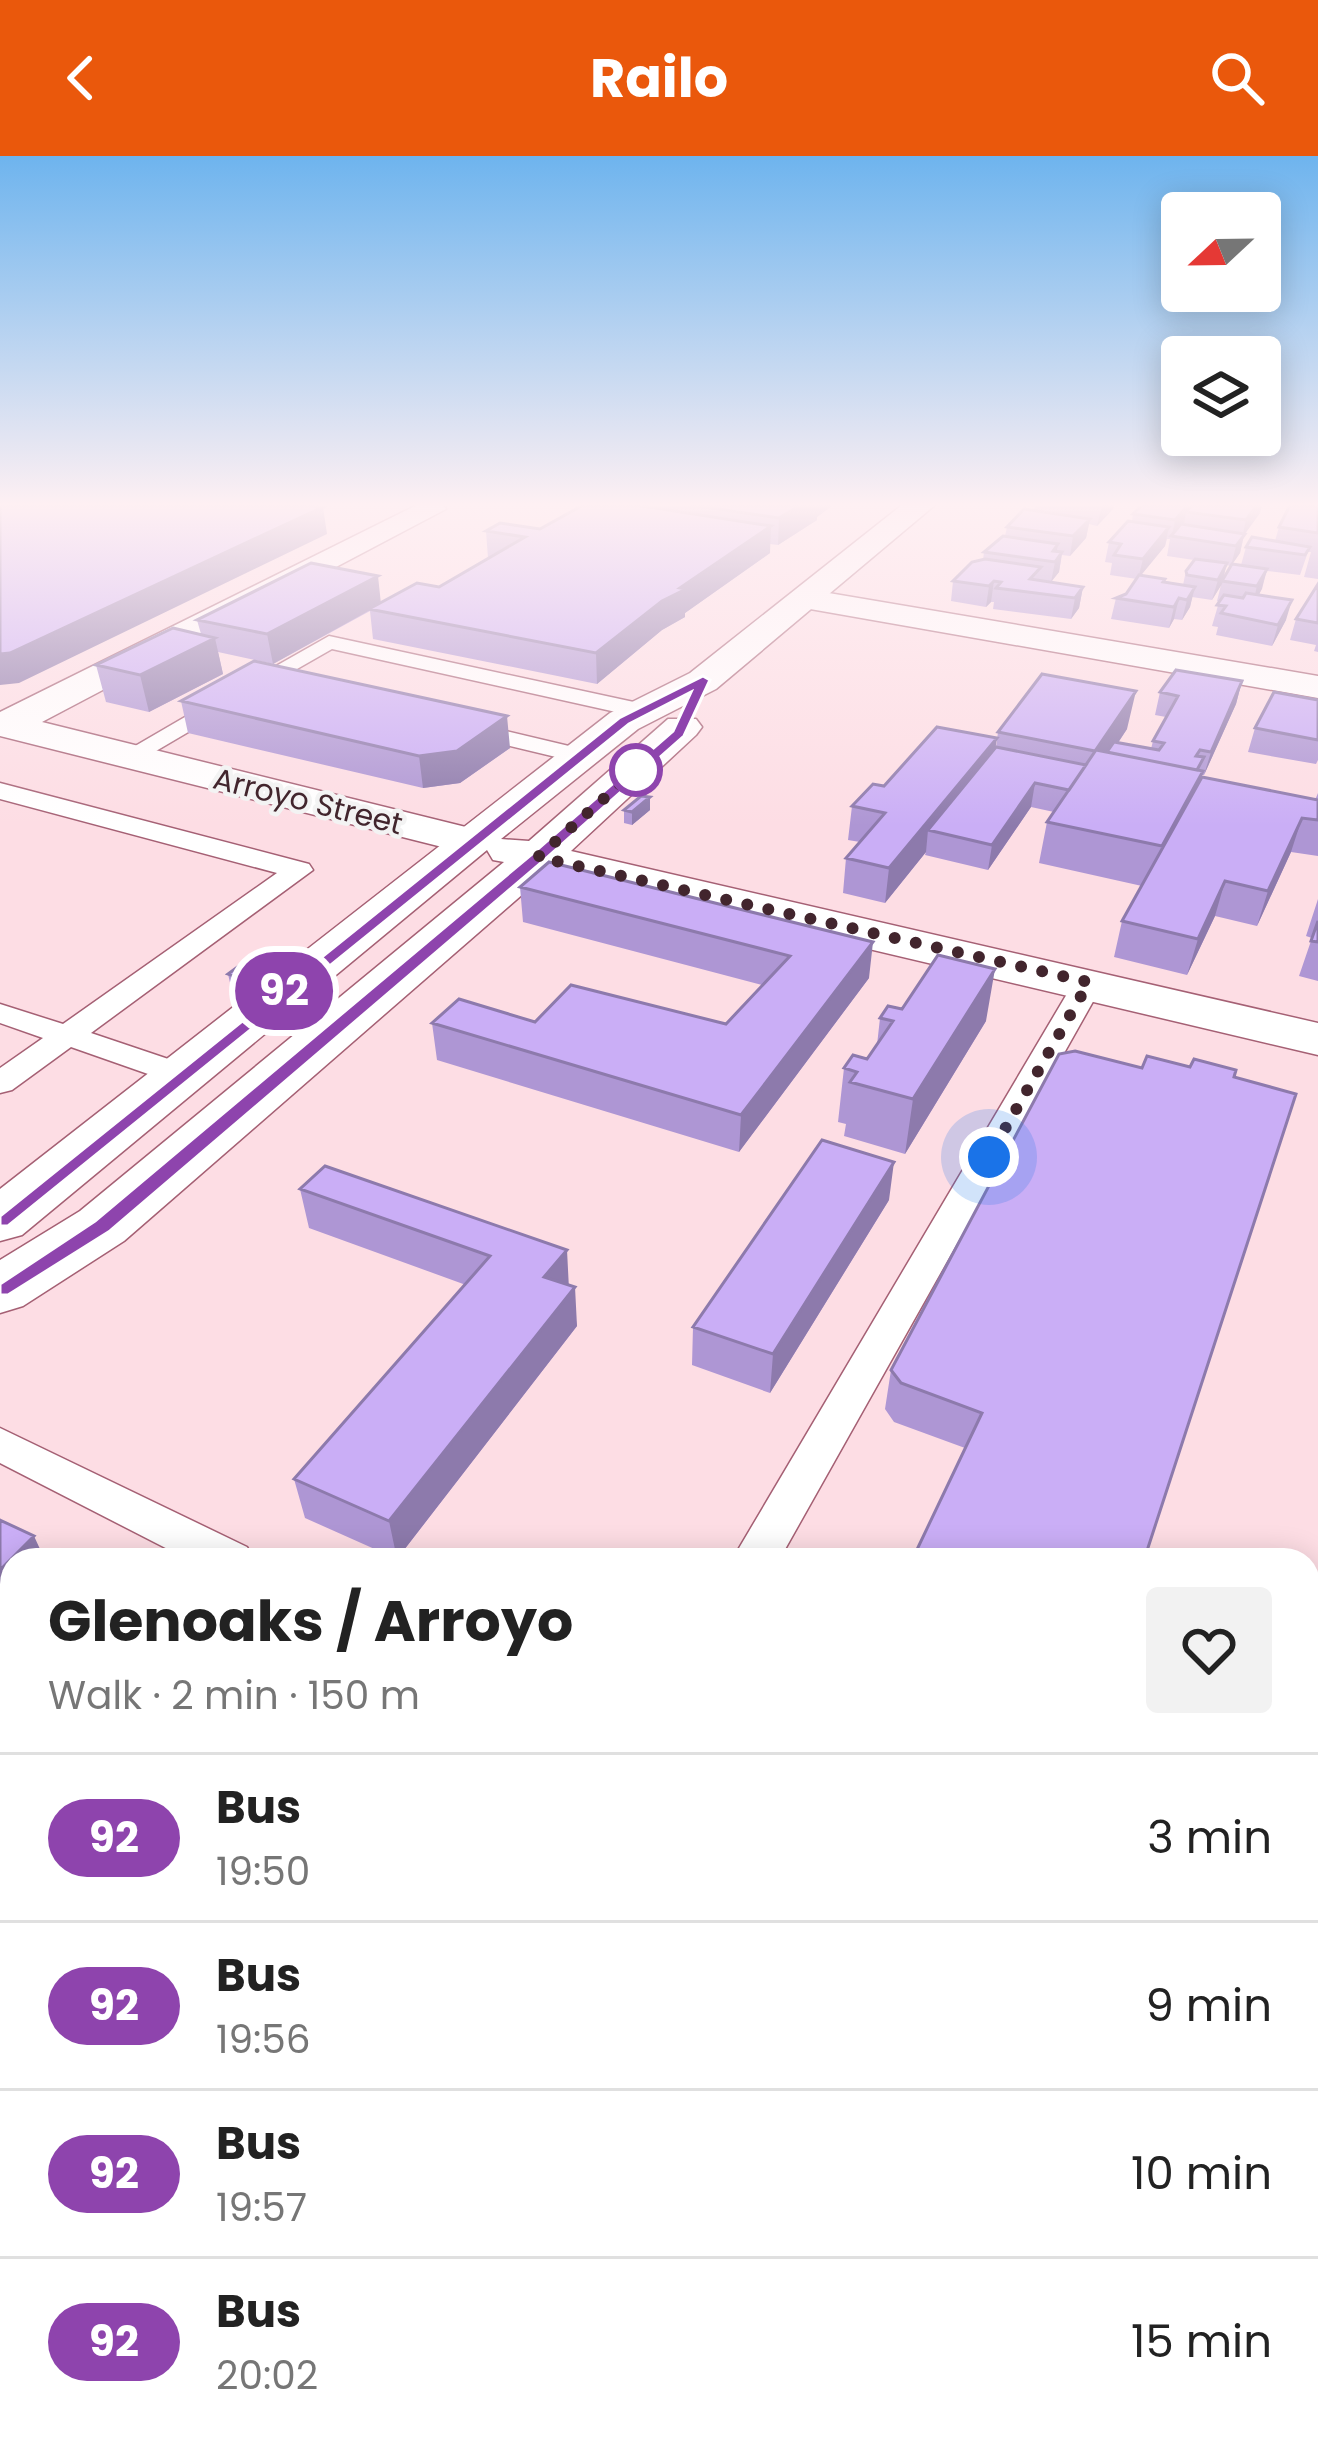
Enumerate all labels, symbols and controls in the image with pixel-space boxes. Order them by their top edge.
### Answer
text: Railo [590,40,728,116]
icon: back [48,45,114,111]
icon: search [1204,45,1270,111]
north arrow [1161,192,1281,312]
map controls [1161,192,1281,456]
button: layers [1161,336,1281,456]
unlabelled marker [611,745,661,795]
street label: Arroyo Street [209,757,407,845]
line badge: 92 [230,952,338,1030]
text: 92 [259,961,309,1020]
your location [959,1127,1019,1187]
text: Glenoaks / Arroyo [48,1581,573,1661]
button: heart [1146,1587,1272,1713]
text: Walk · 2 min · 150 m [48,1668,420,1723]
text: Bus [216,1776,301,1839]
text: 3 min [1147,1806,1272,1869]
text: 92 [89,1808,139,1867]
text: 19:50 [216,1844,310,1899]
text: Bus [216,1944,301,2007]
text: 9 min [1145,1974,1272,2037]
text: 92 [89,1976,139,2035]
text: 19:56 [216,2012,311,2067]
text: Bus [216,2112,301,2175]
text: 10 min [1131,2142,1272,2205]
text: 92 [89,2144,139,2203]
text: 19:57 [216,2180,307,2235]
text: Bus [216,2280,301,2343]
text: 15 min [1131,2310,1272,2373]
text: 92 [89,2312,139,2371]
text: 20:02 [216,2348,318,2403]

